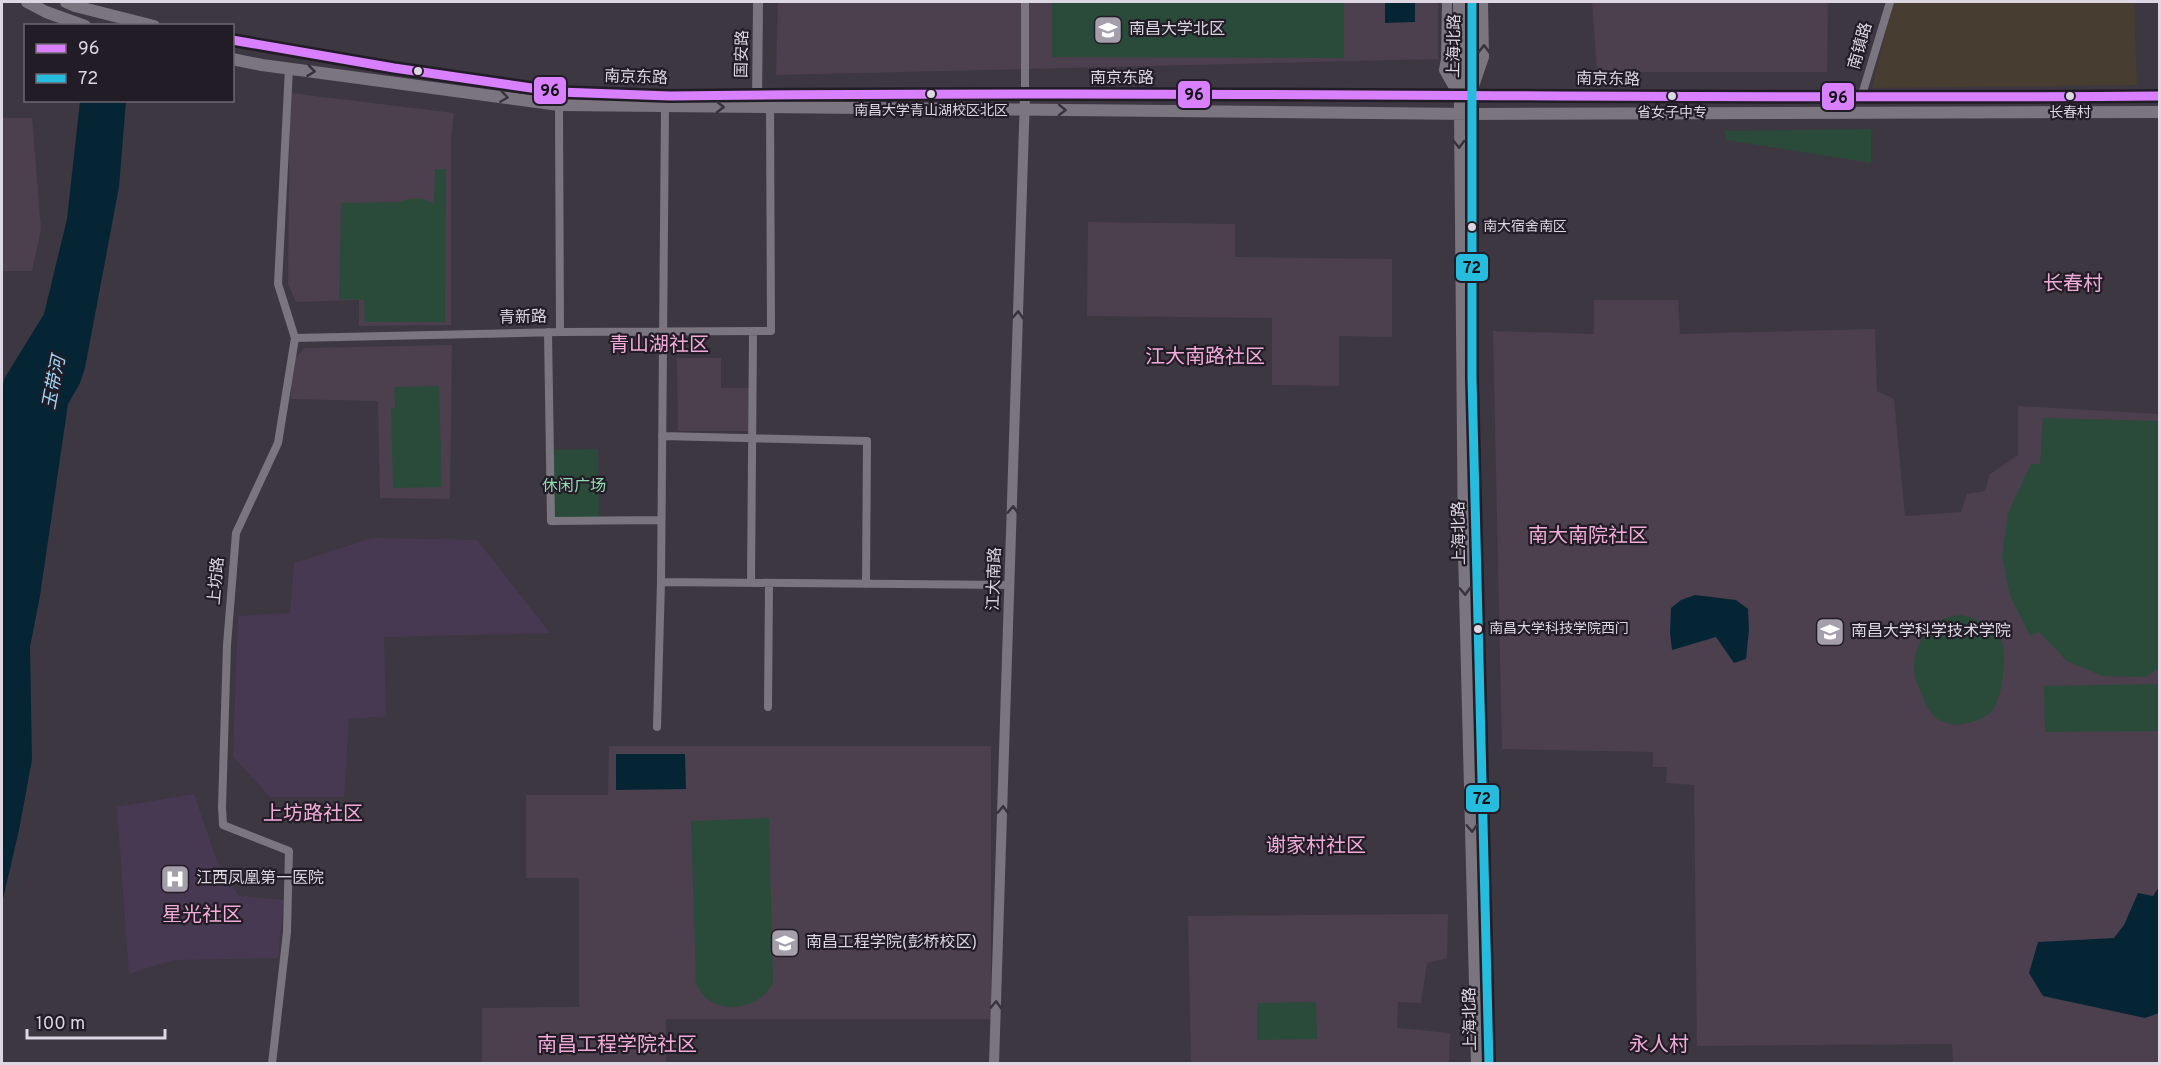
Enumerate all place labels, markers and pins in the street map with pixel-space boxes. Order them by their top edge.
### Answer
school or university icon: 南昌大学北区 [1092,14,1124,46]
place label: 南昌大学北区 [1129,20,1225,40]
unlabelled marker [412,65,424,77]
marker: 南昌大学青山湖校区北区 [925,88,937,100]
marker: 省女子中专 [1666,90,1678,102]
marker: 长春村 [2064,90,2076,102]
place label: 南昌大学青山湖校区北区 [854,102,1008,120]
place label: 长春村 [2049,104,2091,122]
place label: 省女子中专 [1637,105,1707,122]
place label: 南大宿舍南区 [1483,218,1567,236]
marker: 南大宿舍南区 [1466,221,1478,233]
school or university icon: 南昌大学科学技术学院 [1814,616,1846,648]
place label: 南昌大学科技学院西门 [1489,621,1629,638]
place label: 南昌大学科学技术学院 [1851,622,2011,642]
marker: 南昌大学科技学院西门 [1472,623,1484,635]
hospital icon: 江西凤凰第一医院 [159,863,191,895]
place label: 江西凤凰第一医院 [196,869,324,889]
school or university icon: 南昌工程学院(彭桥校区) [769,927,801,959]
place label: 南昌工程学院(彭桥校区) [806,933,977,953]

